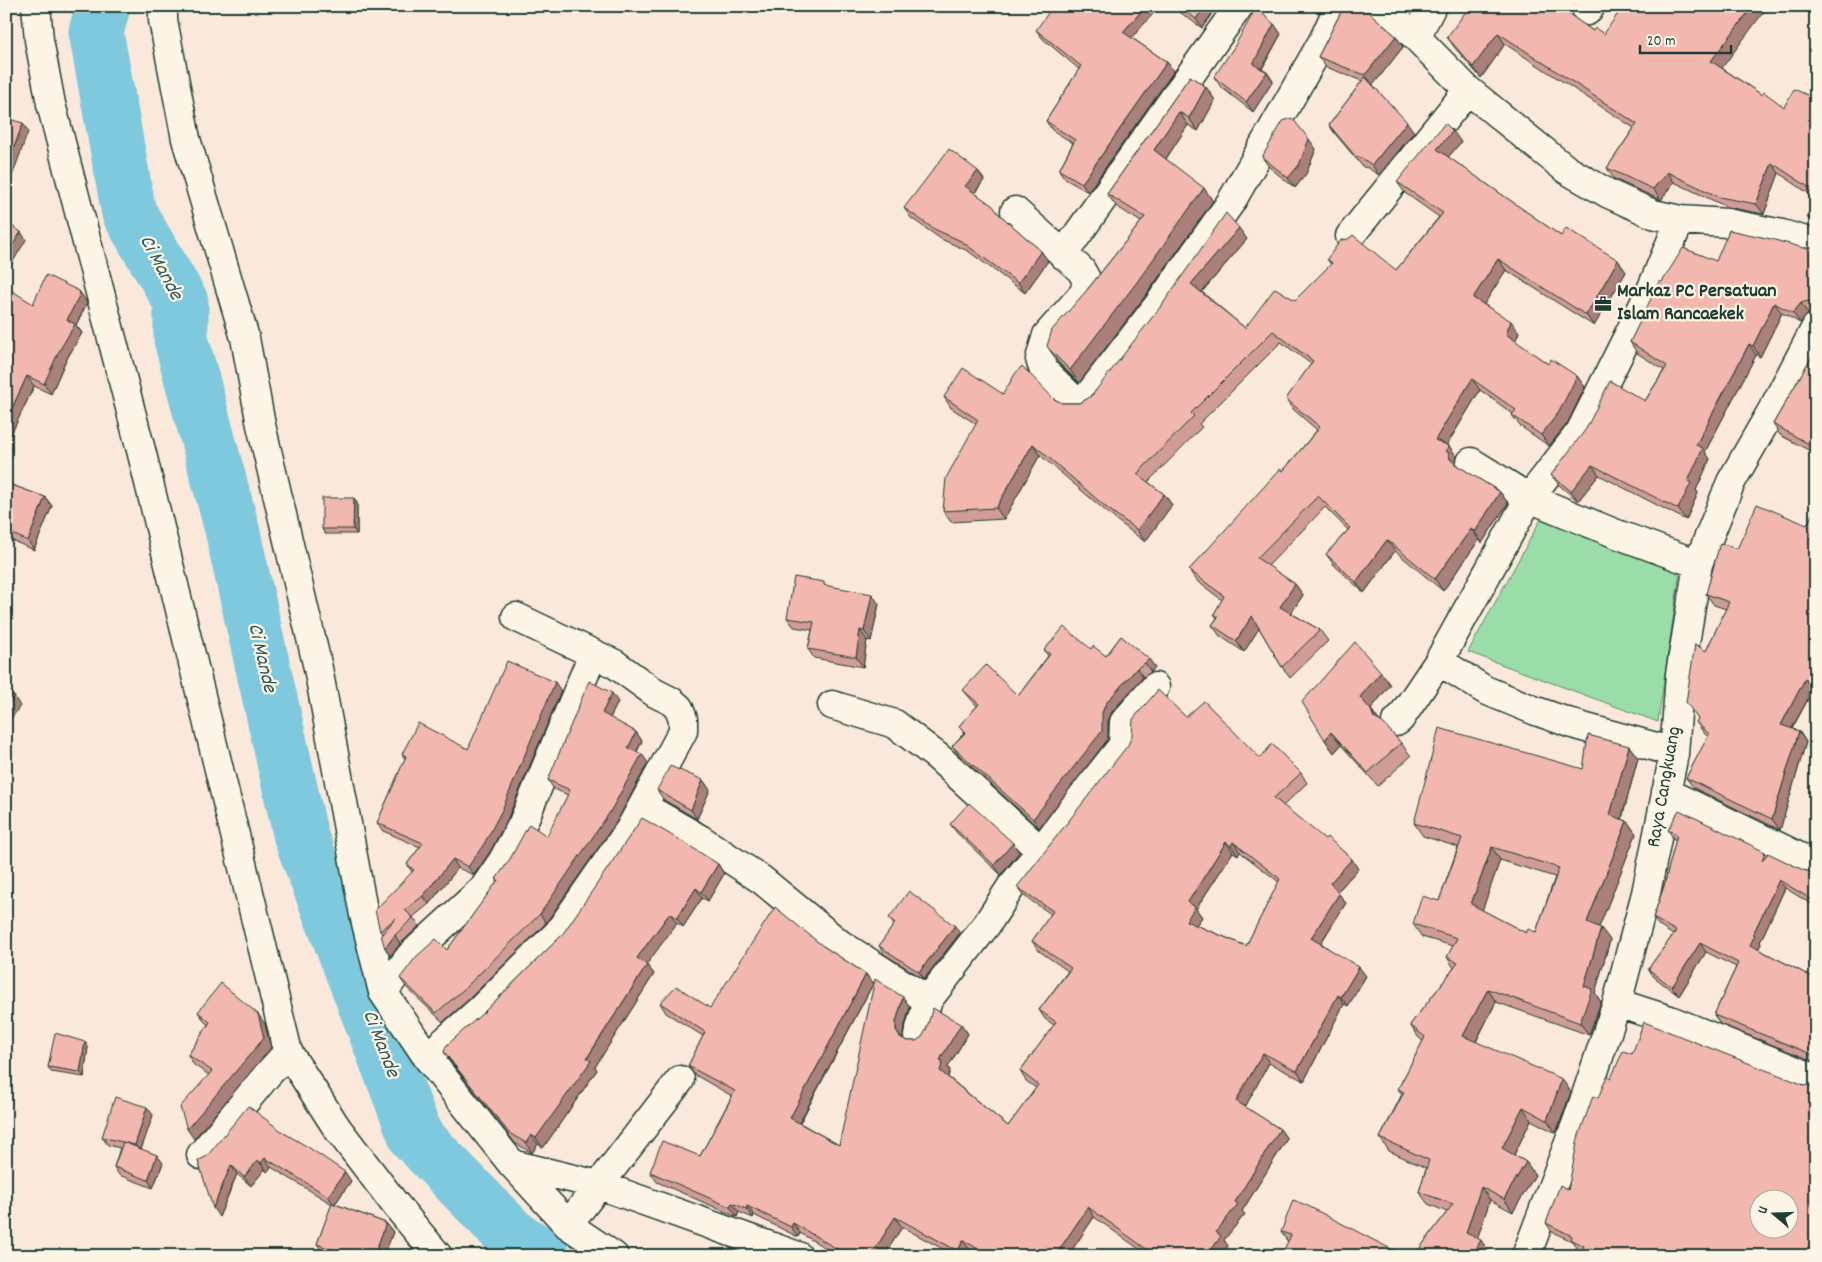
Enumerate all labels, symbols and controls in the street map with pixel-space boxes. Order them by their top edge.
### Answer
scale bar [1640,22,1731,54]
text: 20 m [1647,31,1675,53]
water label: Ci Mande [130,230,190,307]
place label: Markaz PC Persatuan Islam Rancaekek [1617,278,1777,329]
office icon: Markaz PC Persatuan Islam Rancaekek [1593,294,1613,314]
water label: Ci Mande [239,621,284,697]
street label: Raya Cangkuang [1641,724,1689,850]
water label: Ci Mande [353,1006,407,1084]
north arrow [1750,1190,1800,1240]
text: U [1753,1204,1774,1217]

